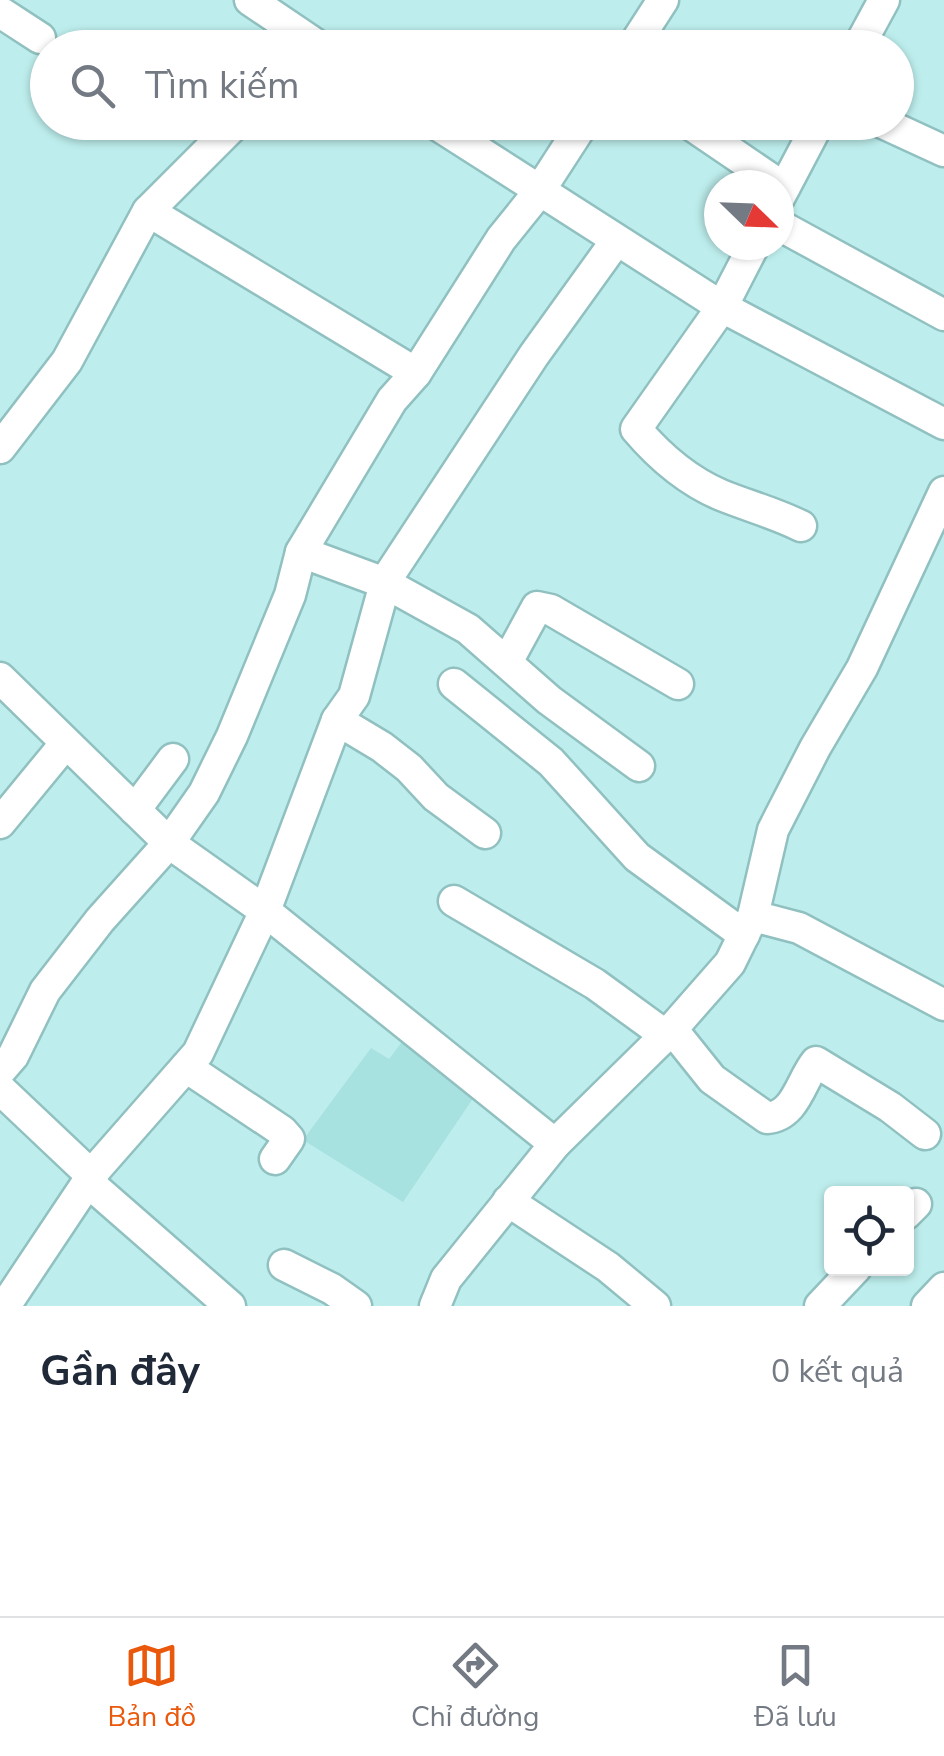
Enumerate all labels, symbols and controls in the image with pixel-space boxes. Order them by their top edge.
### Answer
search box [30,30,914,140]
icon: search [65,58,120,113]
text: Tìm kiếm [145,60,300,111]
north arrow [704,170,794,260]
map controls [824,1186,914,1276]
button: locate [824,1186,914,1276]
text: Gần đây [40,1343,200,1400]
text: 0 kết quả [771,1350,904,1393]
tab: Bản đồ [107,1638,196,1736]
tab: Chỉ đường [411,1638,539,1736]
tab: Đã lưu [754,1638,837,1736]

